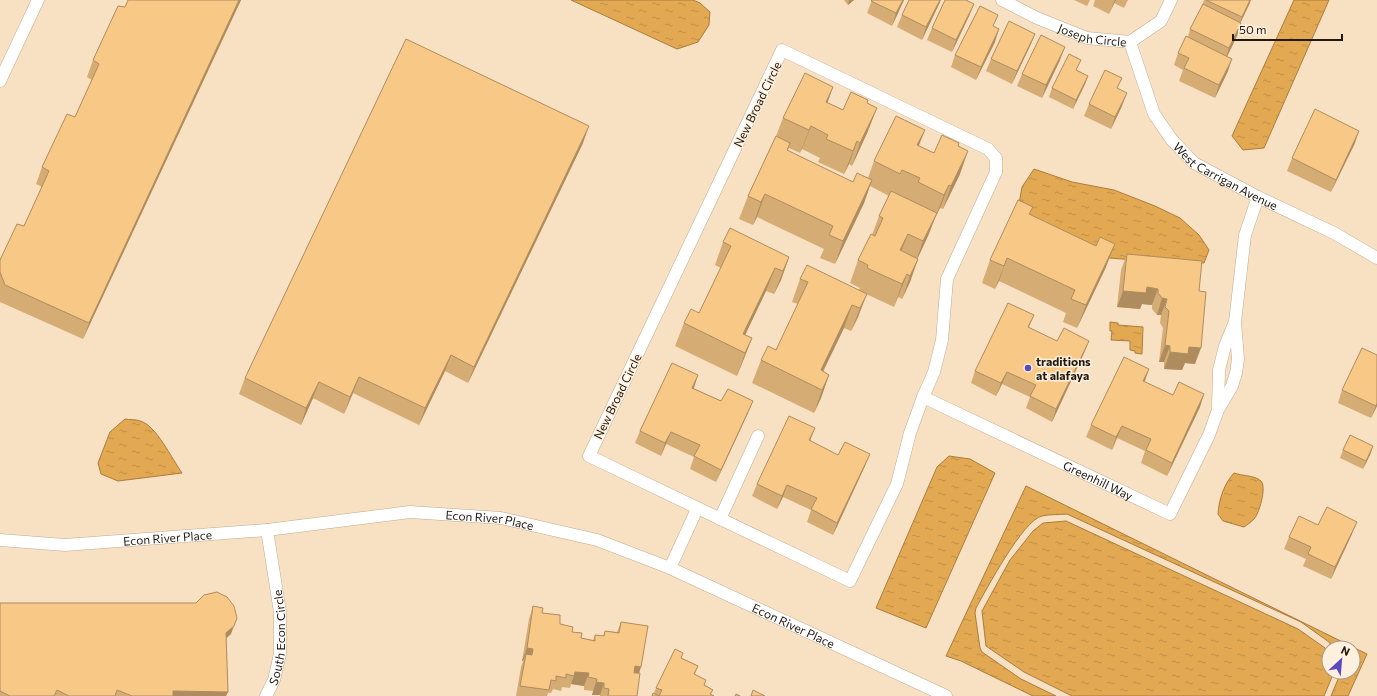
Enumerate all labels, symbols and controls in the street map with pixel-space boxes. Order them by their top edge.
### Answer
scale bar [1233,16,1342,42]
street label: Joseph Circle [1056,20,1127,49]
text: 50 m [1239,22,1267,36]
street label: New Broad Circle [730,59,784,149]
street label: West Carrigan Avenue [1171,139,1280,212]
street label: New Broad Circle [590,351,644,441]
place label: traditions at alafaya [1036,354,1091,382]
marker: traditions at alafaya [1023,363,1033,373]
street label: Greenhill Way [1061,458,1135,503]
street label: Econ River Place [445,507,535,532]
street label: Econ River Place [123,527,212,548]
street label: South Econ Circle [266,589,287,687]
street label: Econ River Place [750,600,837,650]
north arrow [1321,640,1361,680]
text: N [1339,643,1352,658]

